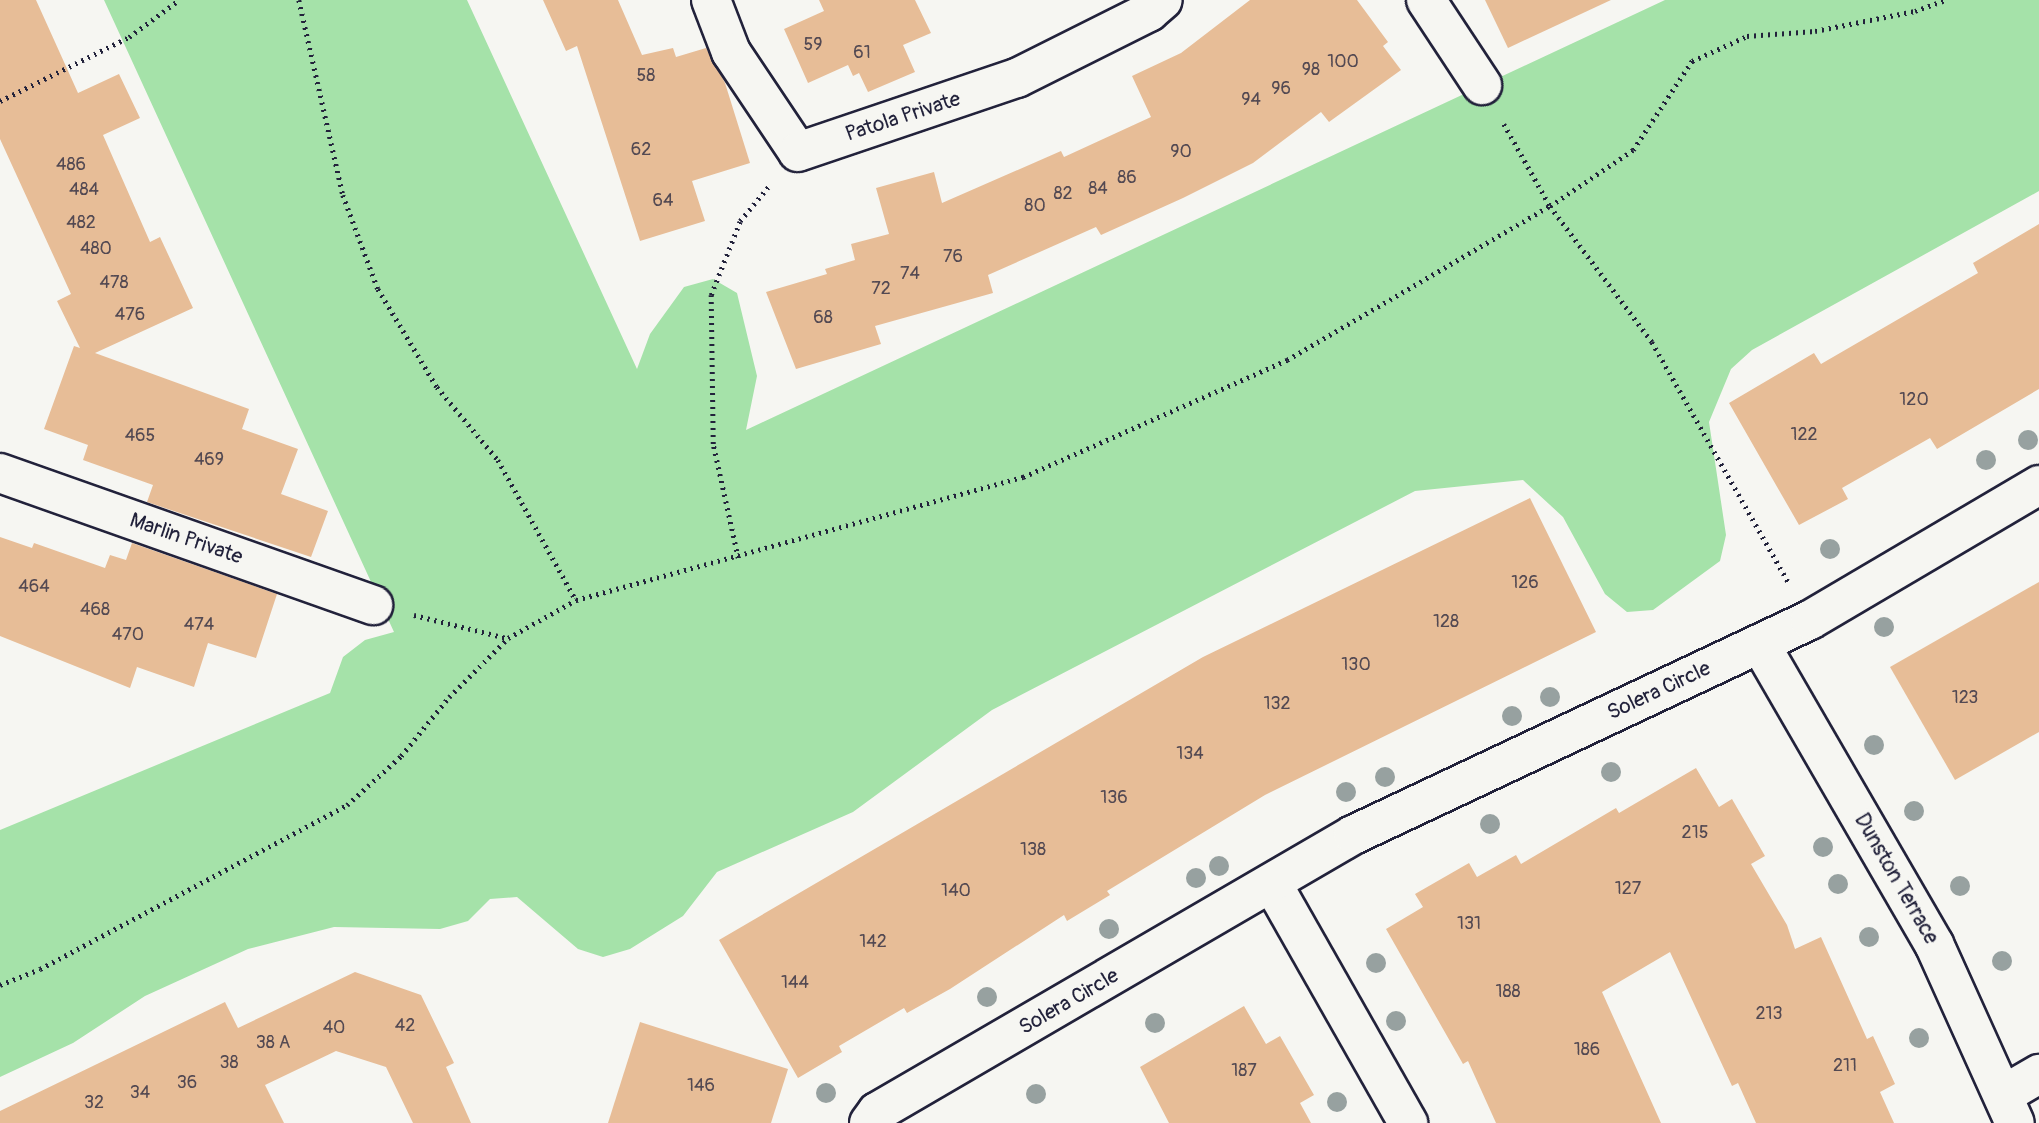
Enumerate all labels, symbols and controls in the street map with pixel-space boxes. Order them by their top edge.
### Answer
house number: 59 [803,34,823,56]
house number: 61 [853,42,871,64]
house number: 100 [1327,51,1359,73]
house number: 98 [1302,59,1320,81]
house number: 58 [637,65,655,87]
house number: 96 [1271,78,1291,100]
street label: Patola Private [842,87,964,147]
house number: 94 [1241,89,1261,111]
house number: 62 [631,139,651,161]
house number: 90 [1170,141,1192,163]
house number: 486 [56,154,86,176]
house number: 86 [1117,167,1137,189]
house number: 84 [1088,178,1108,200]
house number: 484 [69,179,99,201]
house number: 82 [1053,183,1073,205]
house number: 64 [653,190,673,212]
house number: 80 [1024,195,1046,217]
house number: 482 [66,212,96,234]
house number: 480 [80,238,112,260]
house number: 76 [943,246,963,268]
house number: 74 [900,263,920,285]
house number: 478 [99,272,129,294]
house number: 72 [871,278,891,300]
house number: 476 [115,304,145,326]
house number: 68 [813,307,833,329]
house number: 120 [1899,389,1929,411]
house number: 122 [1790,424,1818,446]
house number: 465 [125,425,155,447]
house number: 469 [194,449,224,471]
street label: Marlin Private [126,508,246,570]
house number: 126 [1511,572,1539,594]
house number: 464 [18,576,50,598]
house number: 468 [80,599,110,621]
house number: 128 [1433,611,1459,633]
house number: 474 [184,614,214,636]
house number: 470 [112,624,144,646]
house number: 130 [1341,654,1371,676]
street label: Solera Circle [1603,656,1715,726]
house number: 123 [1952,687,1978,709]
house number: 132 [1263,693,1291,715]
house number: 134 [1176,743,1204,765]
house number: 136 [1100,787,1128,809]
street label: Dunston Terrace [1848,809,1944,949]
house number: 215 [1682,822,1708,844]
house number: 138 [1020,839,1046,861]
house number: 127 [1615,878,1641,900]
house number: 140 [941,880,971,902]
house number: 131 [1457,913,1481,935]
house number: 142 [859,931,887,953]
street label: Solera Circle [1015,963,1123,1041]
house number: 144 [781,972,809,994]
house number: 188 [1495,981,1521,1003]
house number: 213 [1755,1003,1783,1025]
house number: 42 [395,1015,415,1037]
house number: 40 [323,1017,345,1039]
house number: 38 A [256,1032,290,1054]
house number: 186 [1574,1039,1600,1061]
house number: 38 [219,1052,239,1074]
house number: 211 [1833,1055,1857,1077]
house number: 187 [1231,1060,1257,1082]
house number: 36 [177,1072,197,1094]
house number: 146 [687,1075,715,1097]
house number: 34 [130,1082,150,1104]
house number: 32 [84,1092,104,1114]

